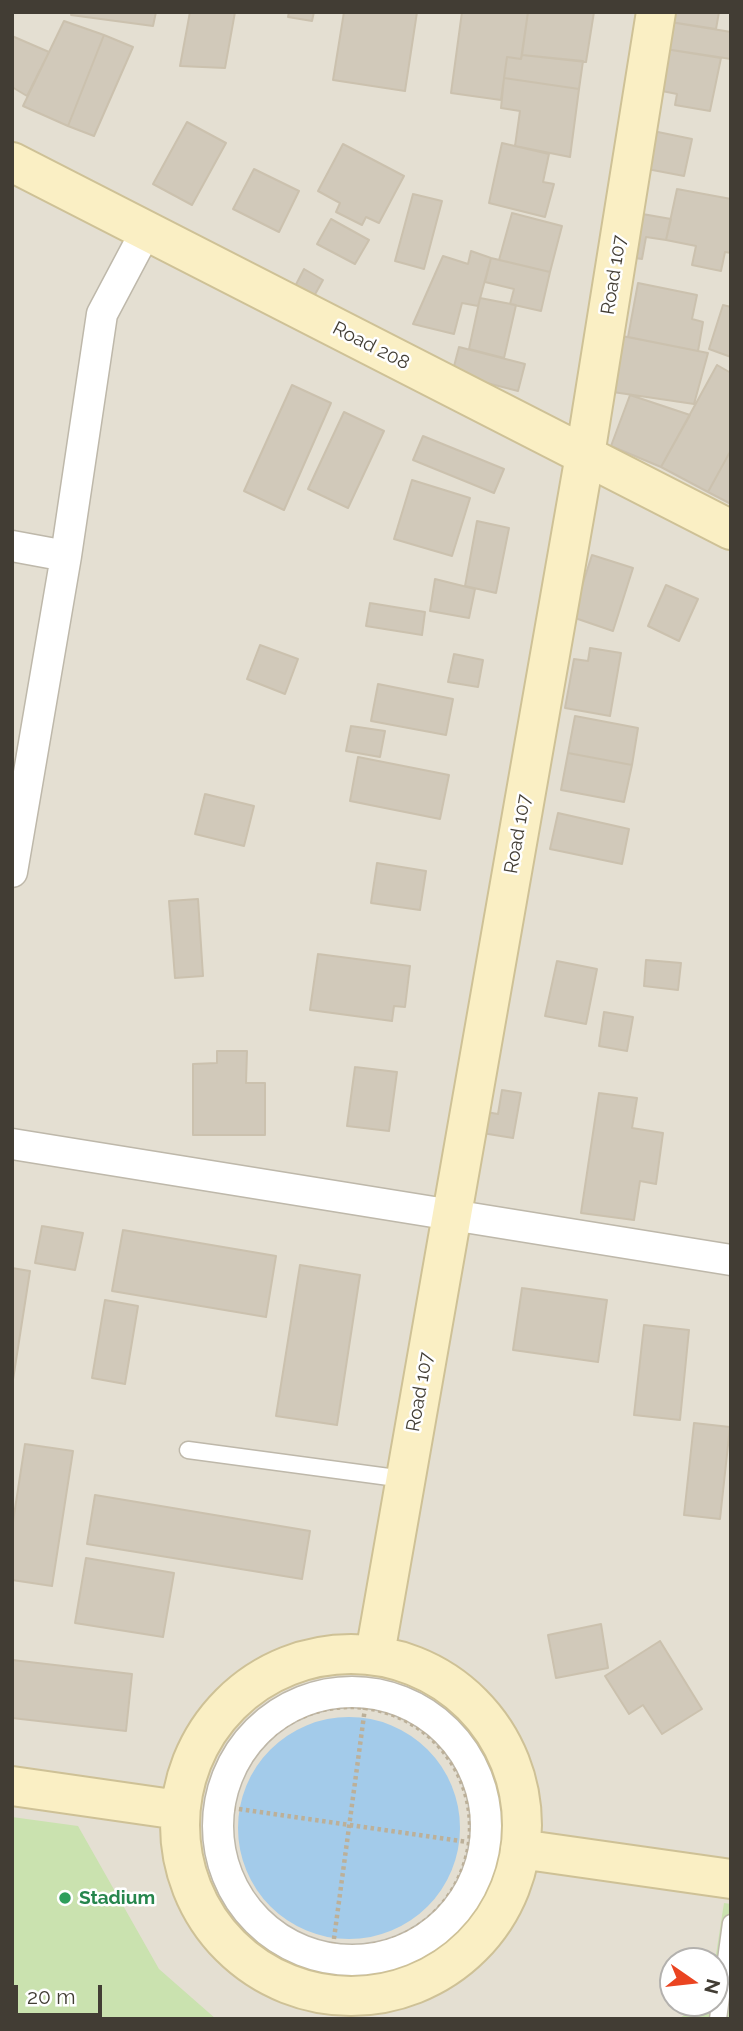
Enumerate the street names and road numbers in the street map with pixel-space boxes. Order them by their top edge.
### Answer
street label: Road 107 [596,234,632,316]
street label: Road 208 [329,317,413,375]
street label: Road 107 [500,793,536,875]
street label: Road 107 [402,1351,438,1433]

